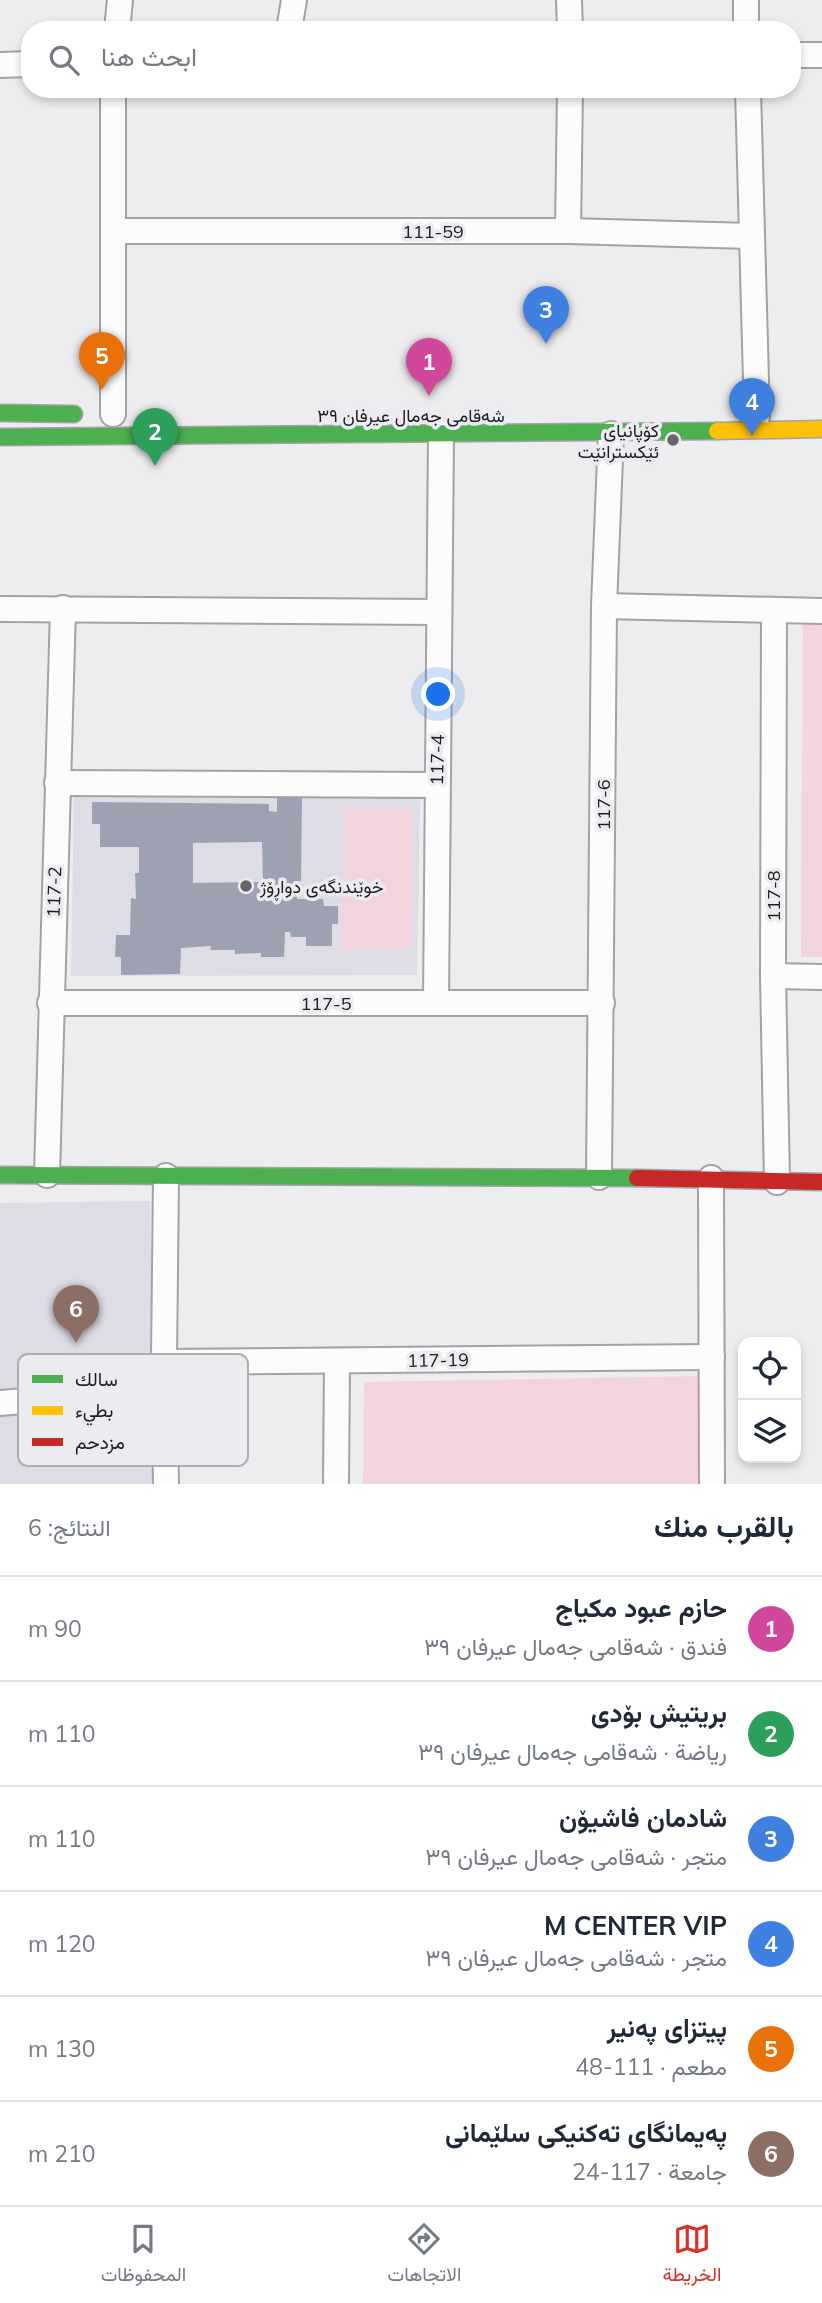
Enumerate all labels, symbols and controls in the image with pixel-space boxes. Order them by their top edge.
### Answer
search box [21,21,801,98]
text: ابحث هنا [101,40,197,73]
icon: search [45,41,83,79]
street label: 111-59 [402,220,464,243]
pin: 3 [523,286,569,344]
pin: 5 [79,332,125,390]
pin: 1 [406,338,452,396]
pin: 4 [729,378,775,436]
street label: شەقامی جەمال عیرفان ٣٩ [317,404,505,427]
pin: 2 [132,408,178,466]
place label: کۆپانیای ئێکسترانێت [578,419,659,463]
marker: کۆپانیای ئێکسترانێت [665,432,681,448]
your location [421,677,455,711]
street label: 117-4 [425,734,449,786]
street label: 117-6 [592,780,615,830]
street label: 117-2 [42,866,66,918]
street label: 117-8 [762,871,785,921]
place label: خوێندنگەی دواڕۆژ [259,875,383,901]
marker: خوێندنگەی دواڕۆژ [238,878,254,894]
street label: 117-5 [301,992,352,1015]
pin: 6 [53,1285,99,1343]
map controls [738,1337,801,1463]
button: locate [738,1337,801,1400]
street label: 117-19 [407,1348,469,1372]
legend [18,1354,248,1466]
text: سالك [75,1367,118,1391]
text: بطيء [75,1398,113,1426]
button: layers [738,1400,801,1463]
text: مزدحم [75,1430,125,1455]
text: بالقرب منك [654,1507,794,1545]
text: النتائج: 6 [28,1513,110,1542]
text: حازم عبود مكياج [555,1591,727,1624]
text: 90 m [28,1614,82,1643]
text: 1 [764,1614,778,1643]
text: فندق · شەقامی جەمال عیرفان ٣٩ [424,1632,727,1661]
text: بریتیش بۆدی [591,1696,727,1729]
text: 110 m [28,1719,96,1748]
text: 2 [764,1719,778,1748]
text: رياضة · شەقامی جەمال عیرفان ٣٩ [418,1737,727,1766]
text: شادمان فاشیۆن [559,1801,727,1834]
text: 110 m [28,1824,96,1853]
text: 3 [764,1824,778,1853]
text: متجر · شەقامی جەمال عیرفان ٣٩ [425,1842,727,1871]
text: M CENTER VIP [544,1909,727,1942]
text: 120 m [28,1929,96,1958]
text: 4 [764,1929,778,1958]
text: متجر · شەقامی جەمال عیرفان ٣٩ [425,1943,727,1972]
text: پیتزای پەنیر [607,2011,727,2044]
text: 130 m [28,2034,96,2063]
text: 5 [764,2034,778,2063]
text: مطعم · 111-48 [575,2052,727,2081]
text: پەیمانگای تەکنیکی سلێمانی [445,2116,727,2149]
text: 210 m [28,2139,96,2168]
text: 6 [764,2139,778,2168]
text: جامعة · 117-24 [572,2157,727,2186]
tab: المحفوظات [101,2220,186,2291]
tab: الاتجاهات [388,2220,461,2291]
tab: الخريطة [663,2220,721,2291]

